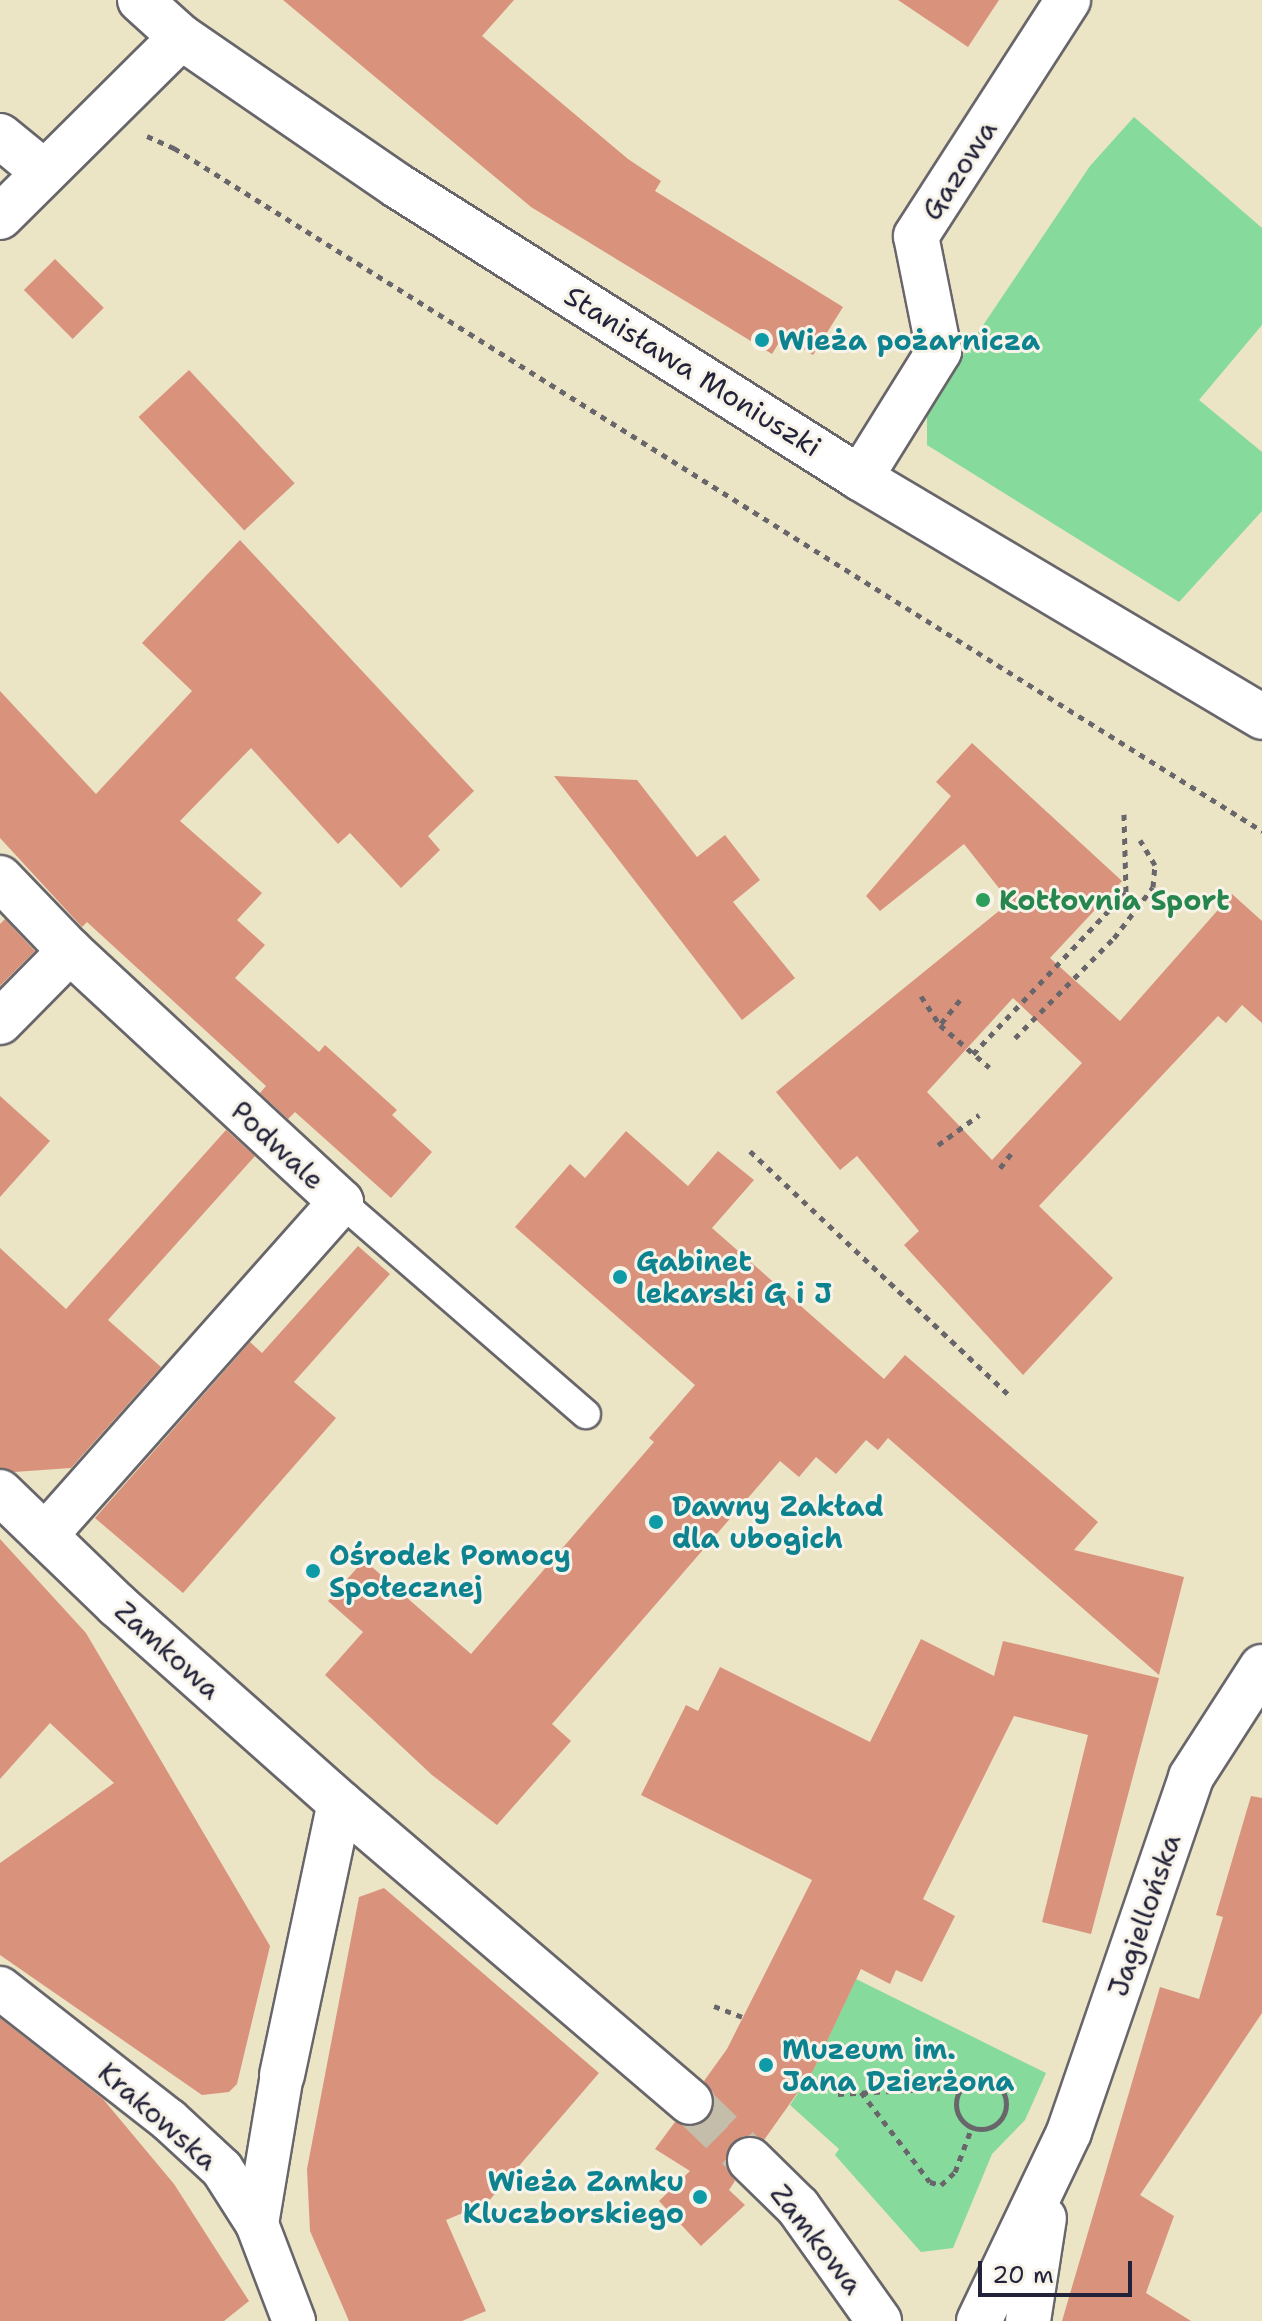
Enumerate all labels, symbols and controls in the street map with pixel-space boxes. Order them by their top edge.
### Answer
street label: Gazowa [914,114,1004,226]
street label: Stanisława Moniuszki [559,278,827,464]
place label: Wieża pożarnicza [778,323,1040,357]
marker: Wieża pożarnicza [753,331,771,349]
place label: Kotłovnia Sport [999,883,1230,917]
marker: Kotłovnia Sport [974,891,992,909]
street label: Podwale [224,1093,332,1197]
place label: Gabinet lekarski G i J [636,1244,832,1310]
marker: Gabinet lekarski G i J [611,1268,629,1286]
place label: Dawny Zakład dla ubogich [672,1489,884,1555]
marker: Dawny Zakład dla ubogich [647,1513,665,1531]
place label: Ośrodek Pomocy Społecznej [329,1538,571,1604]
marker: Ośrodek Pomocy Społecznej [304,1562,322,1580]
street label: Zamkowa [108,1594,228,1706]
street label: Jagiellońska [1100,1829,1188,2001]
place label: Muzeum im. Jana Dzierżona [782,2032,1014,2098]
street label: Krakowska [91,2055,225,2177]
marker: Muzeum im. Jana Dzierżona [757,2056,775,2074]
place label: Wieża Zamku Kluczborskiego [463,2164,684,2230]
street label: Zamkowa [764,2177,870,2301]
marker: Wieża Zamku Kluczborskiego [691,2188,709,2206]
scale bar [982,2245,1136,2295]
text: 20 m [992,2259,1054,2291]

